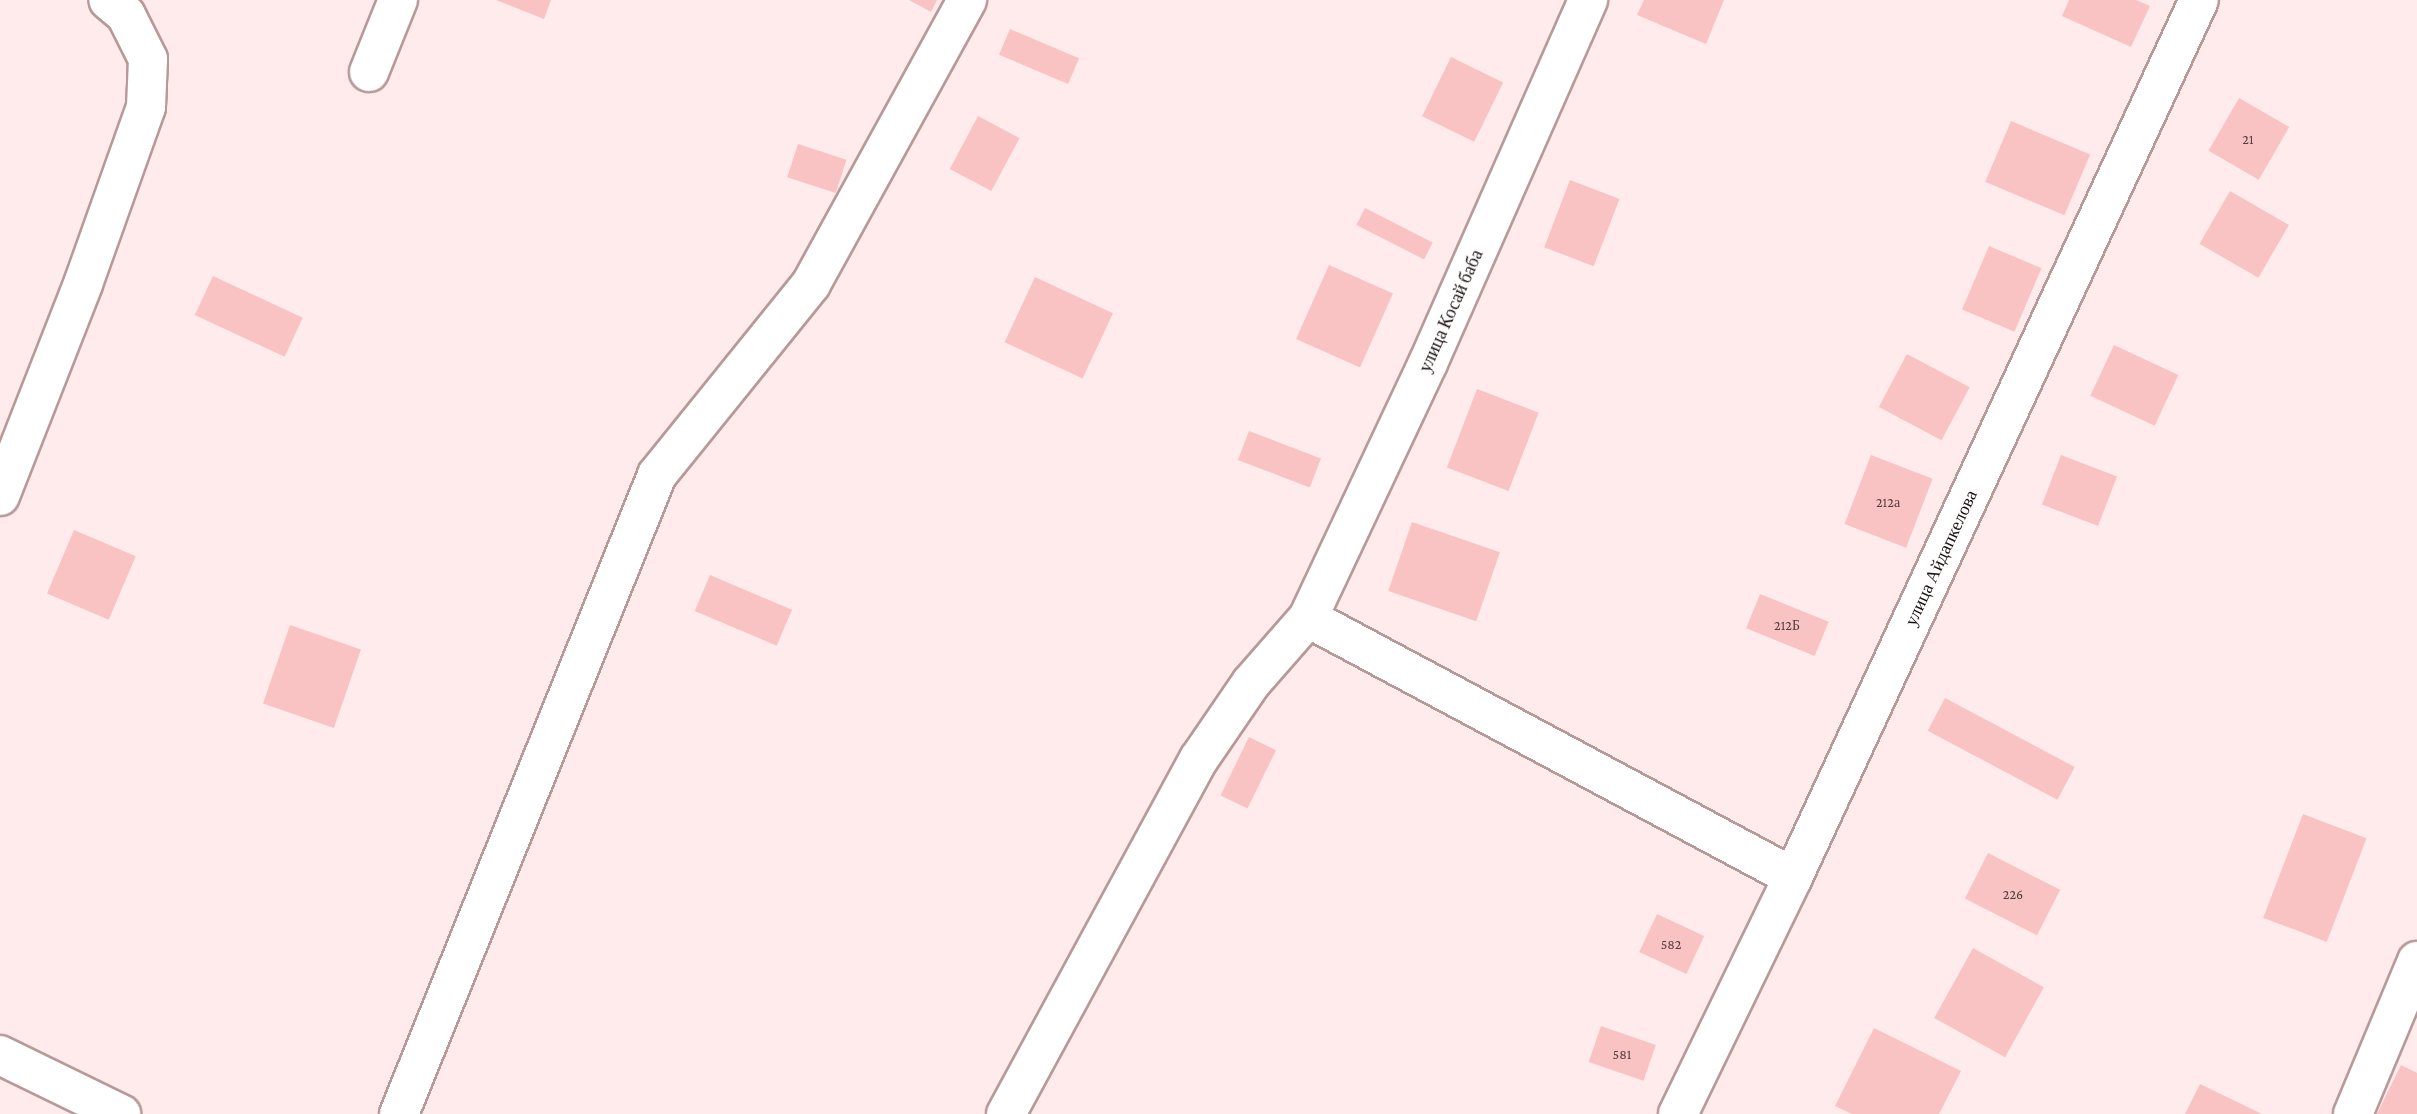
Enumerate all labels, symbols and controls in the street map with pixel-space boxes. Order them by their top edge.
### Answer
house number: 21 [2242,131,2254,147]
street label: улица Косай баба [1414,246,1488,376]
street label: улица Айдапкелова [1900,487,1982,629]
house number: 212а [1876,494,1900,510]
house number: 212Б [1774,617,1800,633]
house number: 226 [2003,886,2023,902]
house number: 582 [1661,936,1681,952]
house number: 581 [1613,1046,1631,1062]

